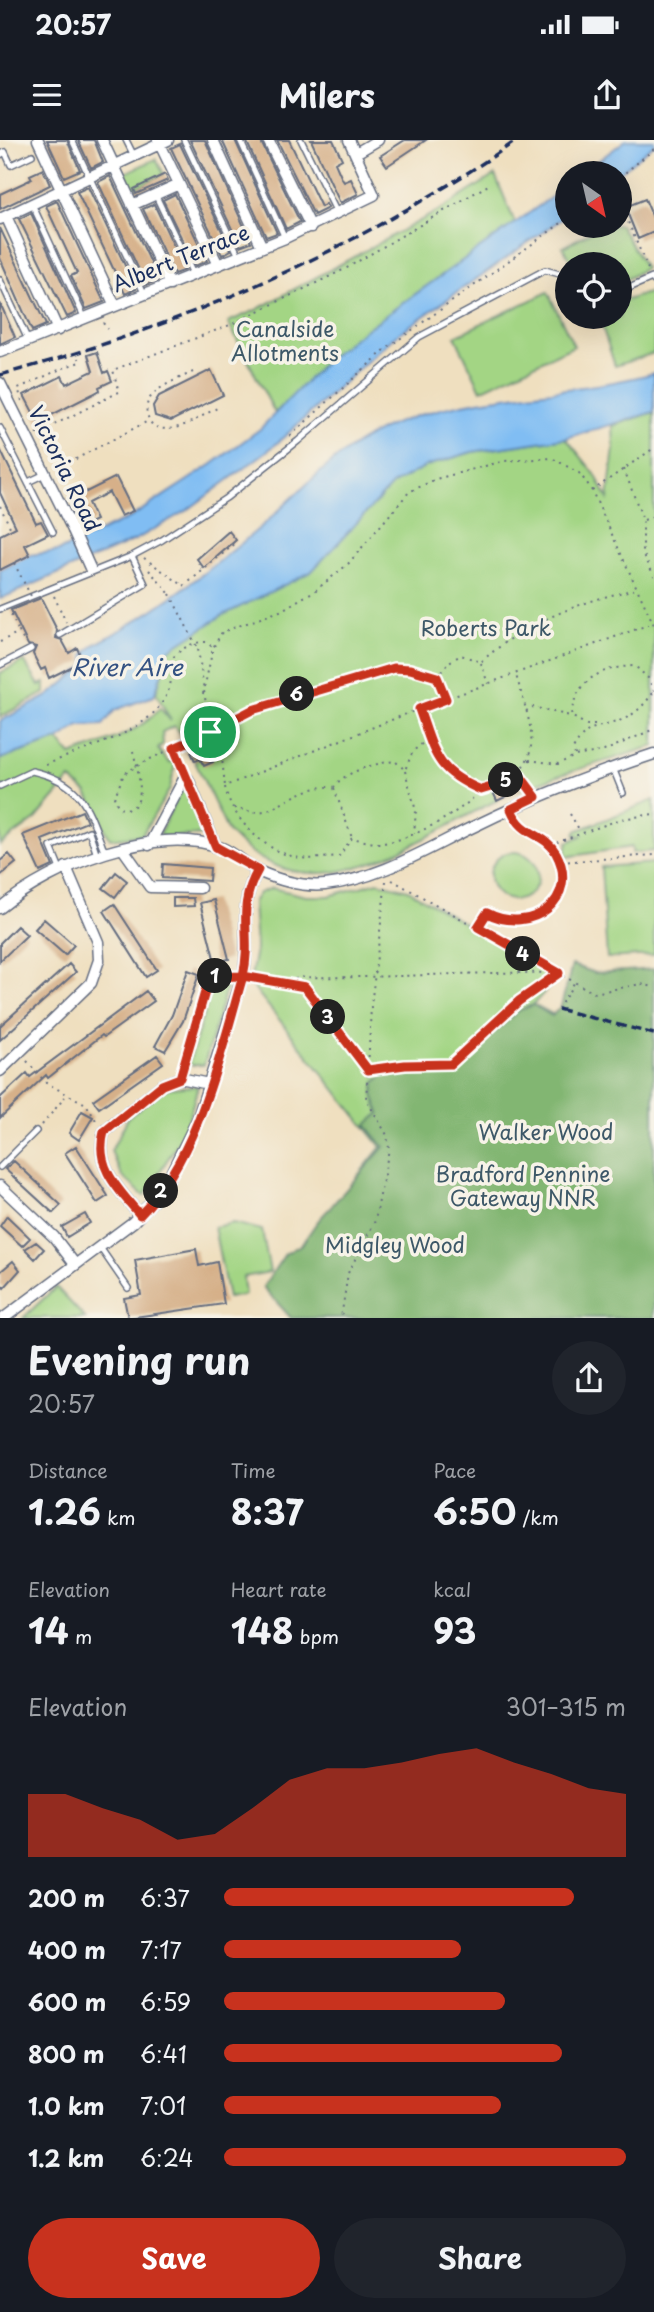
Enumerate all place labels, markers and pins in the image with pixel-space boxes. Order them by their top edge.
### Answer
pin: 6 [280,676,314,712]
pin [180,702,240,762]
pin: 5 [489,762,524,798]
pin: 4 [505,936,540,972]
pin: 1 [198,958,232,994]
pin: 3 [310,1000,346,1034]
pin: 2 [144,1174,178,1208]

